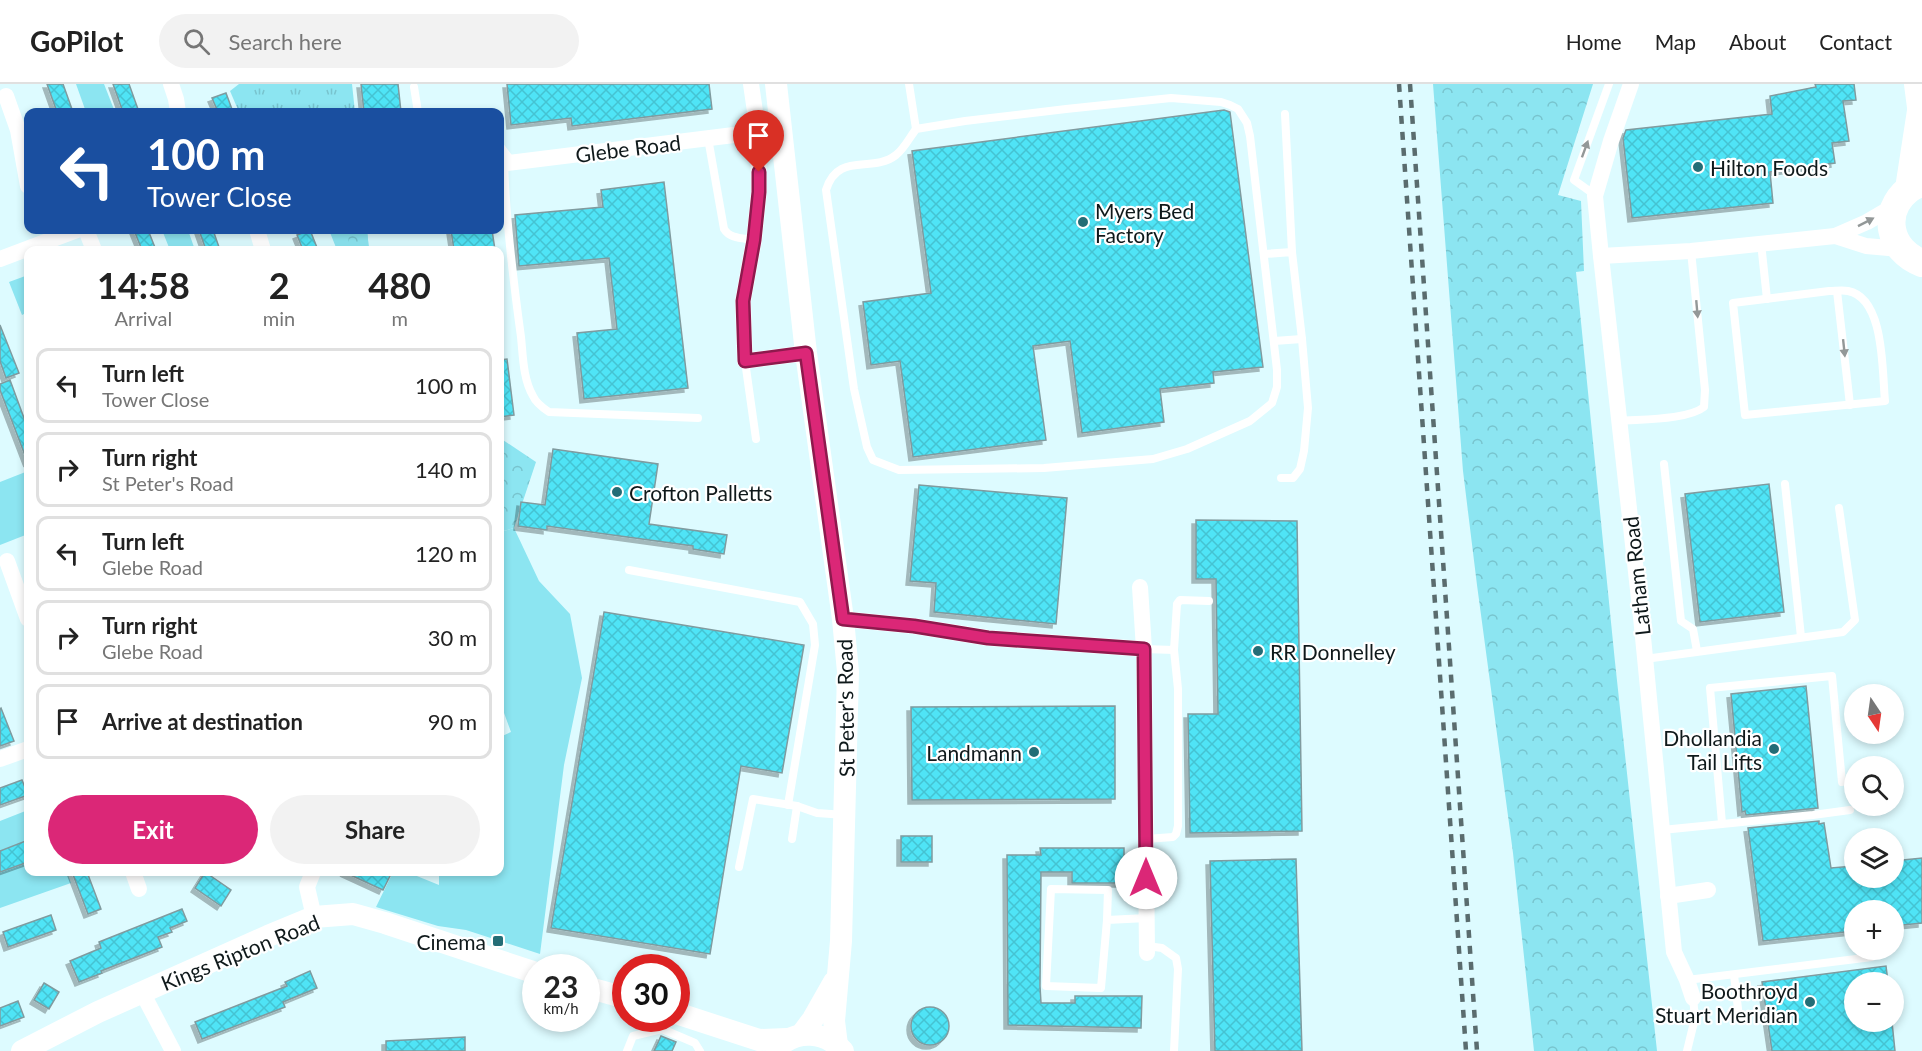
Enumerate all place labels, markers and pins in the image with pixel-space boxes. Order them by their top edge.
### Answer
pin [733,110,784,172]
place label: Hilton Foods [1710,155,1828,180]
marker: Hilton Foods [1691,160,1705,174]
place label: Myers Bed Factory [1095,198,1194,247]
marker: Myers Bed Factory [1076,215,1090,229]
place label: Crofton Palletts [629,480,772,505]
marker: Crofton Palletts [610,485,624,499]
place label: RR Donnelley [1270,639,1396,664]
marker: RR Donnelley [1251,644,1265,658]
place label: Dhollandia Tail Lifts [1663,725,1762,774]
place label: Landmann [926,740,1022,765]
marker: Dhollandia Tail Lifts [1767,742,1781,756]
marker: Landmann [1027,745,1041,759]
place label: Cinema [416,929,486,954]
marker: Cinema [491,934,505,948]
place label: Boothroyd Stuart Meridian [1655,978,1798,1027]
marker: Boothroyd Stuart Meridian [1803,995,1817,1009]

